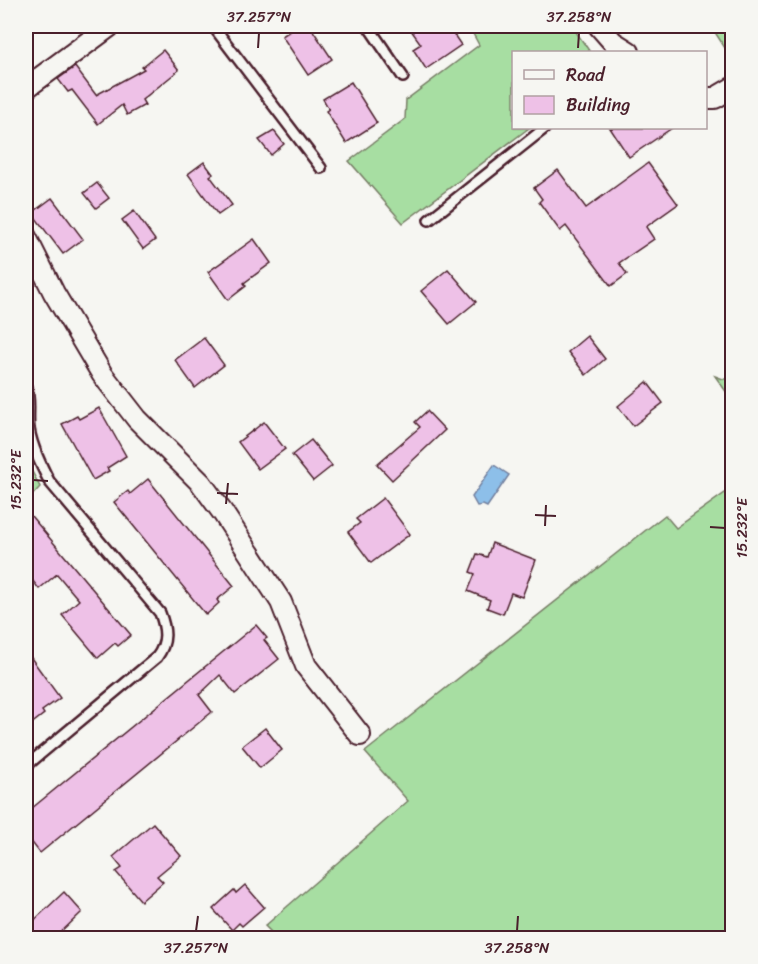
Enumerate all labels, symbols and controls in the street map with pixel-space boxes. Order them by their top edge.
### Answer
text: 37.257°N [227,4,292,30]
text: 37.258°N [546,4,612,30]
legend [512,51,707,129]
text: Road [566,59,606,91]
text: Building [566,89,630,121]
text: 15.232°E [3,448,29,510]
text: 15.232°E [729,496,755,558]
text: 37.257°N [164,935,229,961]
text: 37.258°N [484,935,550,961]

